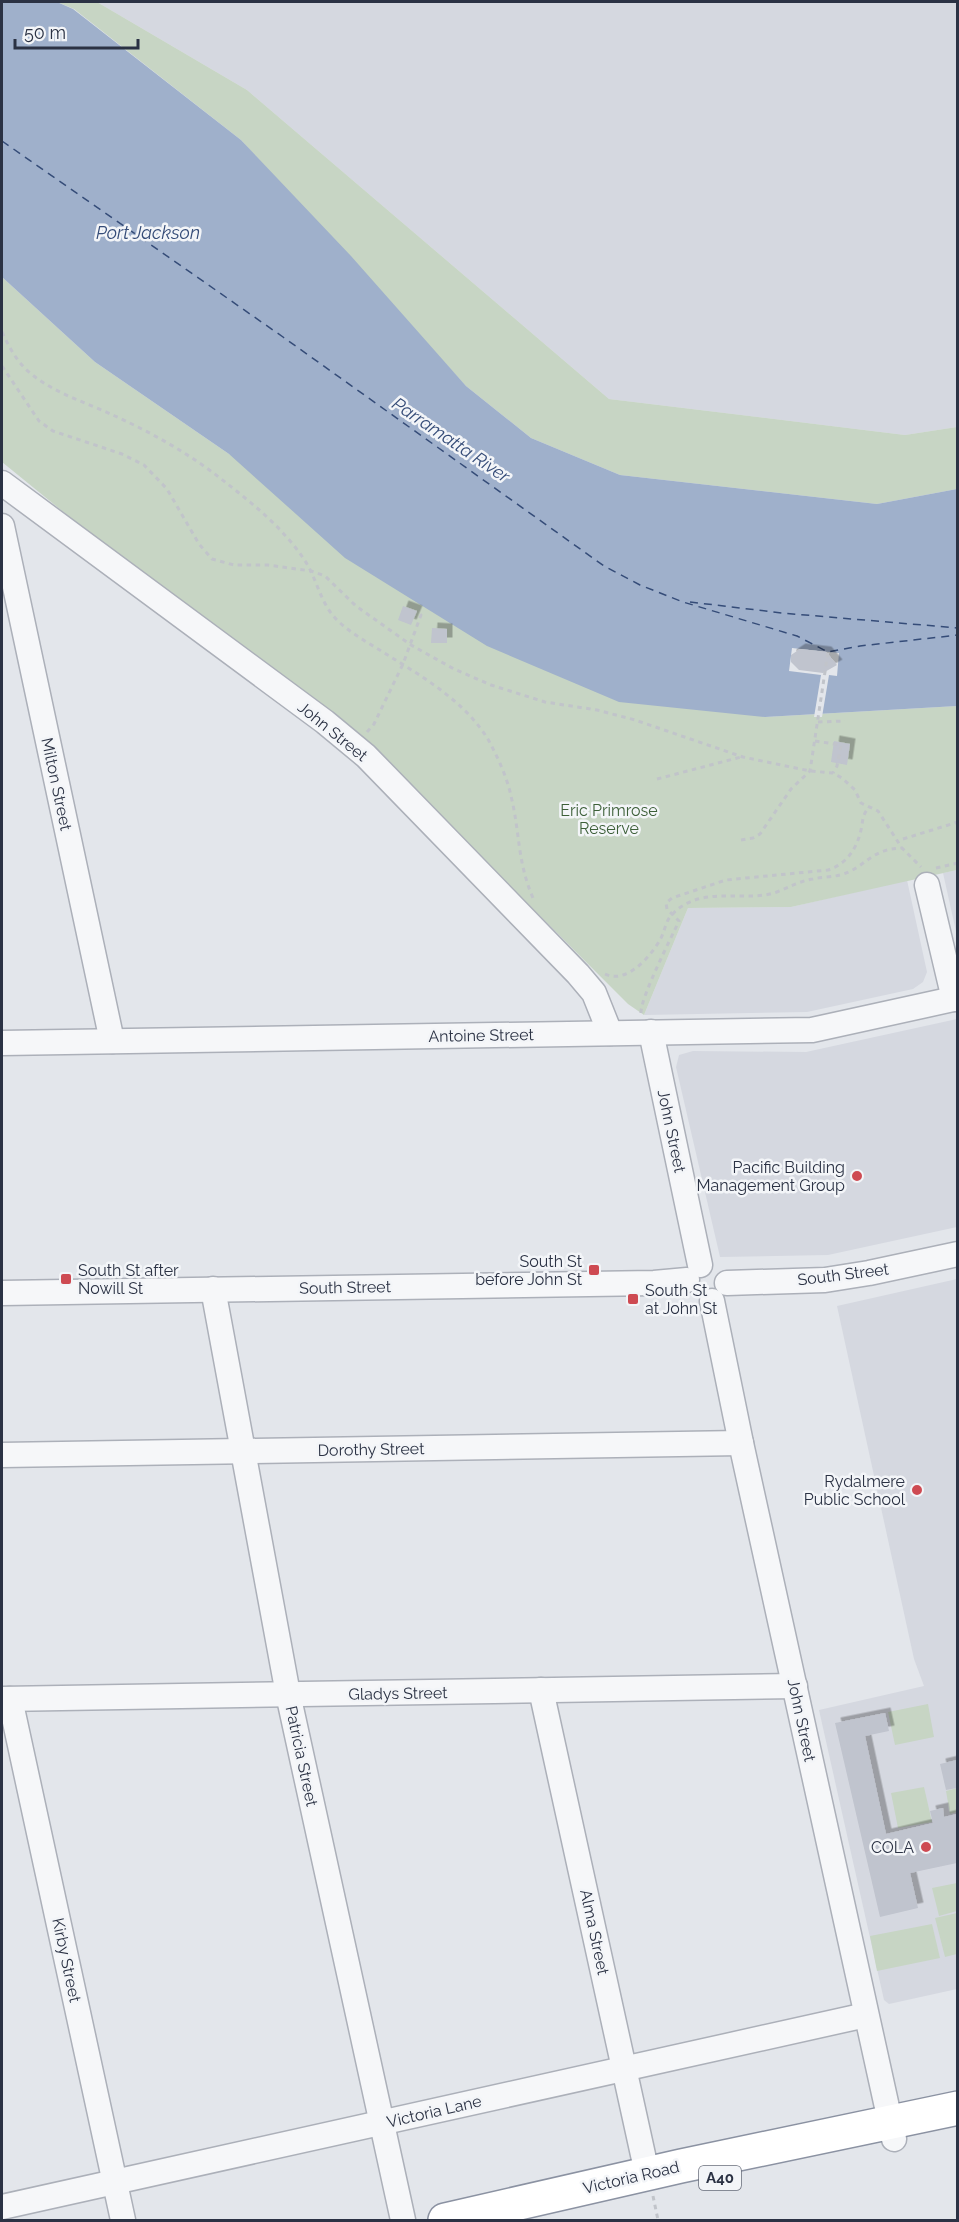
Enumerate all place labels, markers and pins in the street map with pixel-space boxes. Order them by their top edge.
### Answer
place label: Pacific Building Management Group [697,1158,845,1195]
marker: Pacific Building Management Group [850,1169,864,1183]
place label: South St before John St [475,1252,583,1289]
place label: South St after Nowill St [78,1261,179,1298]
marker: South St before John St [587,1263,601,1277]
marker: South St after Nowill St [59,1272,73,1286]
place label: South St at John St [645,1281,718,1318]
marker: South St at John St [626,1292,640,1306]
place label: Rydalmere Public School [804,1472,906,1509]
marker: Rydalmere Public School [910,1483,924,1497]
place label: COLA [871,1838,914,1857]
marker: COLA [919,1840,933,1854]

